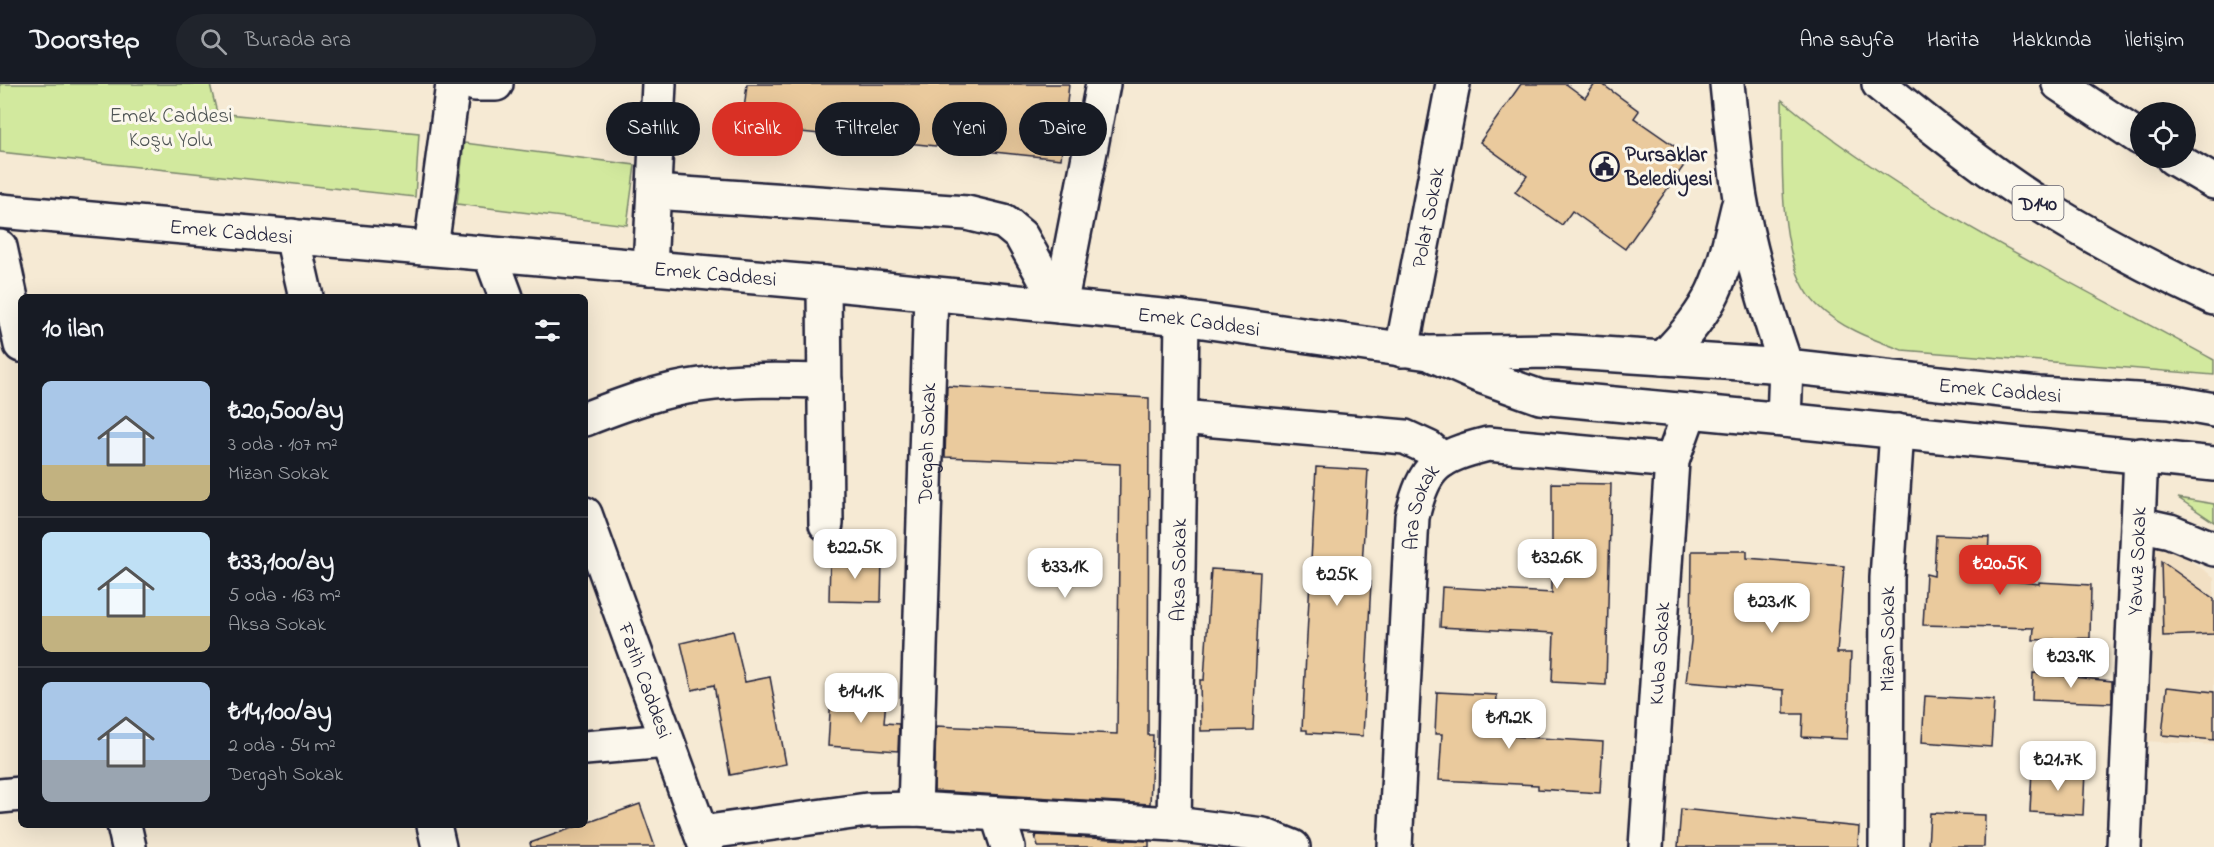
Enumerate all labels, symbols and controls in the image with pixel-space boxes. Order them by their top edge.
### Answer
search box [176,14,596,68]
text: Doorstep [30,21,140,62]
icon: search [197,25,230,58]
text: Burada ara [245,25,351,57]
text: Ana sayfa [1799,26,1894,56]
text: Harita [1927,26,1979,56]
text: Hakkında [2012,26,2092,56]
text: İletişim [2125,26,2184,56]
park label: Emek Caddesi Koşu Yolu [109,102,233,156]
chip: Satılık [606,102,700,156]
chip: Kiralık [712,102,803,156]
chip: Filtreler [815,102,920,156]
chip: Yeni [932,102,1007,156]
chip: Daire [1019,102,1107,156]
map controls [2130,102,2196,168]
button: locate [2130,102,2196,168]
place label: Pursaklar Belediyesi [1624,141,1713,197]
public building icon: Pursaklar Belediyesi [1588,150,1620,182]
street label: Polat Sokak [1405,164,1454,271]
road number: D140 [2012,186,2064,220]
street label: Emek Caddesi [168,213,294,253]
street label: Emek Caddesi [652,255,778,296]
street label: Emek Caddesi [1136,301,1262,346]
text: 10 ilan [42,311,104,349]
icon: filters [531,314,564,347]
street label: Emek Caddesi [1937,372,2063,412]
street label: Dergah Sokak [911,382,945,505]
text: ₺20,500/ay [228,393,343,431]
icon: home [90,405,162,477]
text: 3 oda · 107 m² [228,431,338,460]
street label: Ara Sokak [1397,457,1448,551]
text: Mizan Sokak [228,460,329,489]
street label: Yavuz Sokak [2121,506,2156,616]
street label: Aksa Sokak [1164,518,1196,622]
pin: ₺22.5K [806,529,904,580]
text: ₺22.5K [827,534,883,563]
pin: ₺32.6K [1508,539,1606,590]
text: ₺33,100/ay [228,544,334,582]
text: ₺32.6K [1532,544,1582,573]
pin: ₺20.5K [1951,545,2049,596]
pin: ₺33.1K [1016,548,1114,599]
text: ₺20.5K [1973,550,2027,579]
text: ₺33.1K [1042,553,1088,582]
icon: home [90,556,162,628]
pin: ₺25K [1301,556,1373,607]
text: ₺25K [1316,561,1358,590]
text: 5 oda · 163 m² [228,582,341,611]
pin: ₺23.1K [1723,583,1821,634]
street label: Mizan Sokak [1874,585,1904,692]
text: ₺23.1K [1748,588,1796,617]
street label: Kuba Sokak [1643,600,1680,706]
text: Aksa Sokak [228,611,326,640]
street label: Fatih Caddesi [608,618,678,743]
pin: ₺23.9K [2022,638,2120,689]
text: ₺23.9K [2047,643,2095,672]
pin: ₺14.1K [812,673,910,724]
text: ₺14.1K [839,678,883,707]
text: ₺14,100/ay [228,694,332,732]
pin: ₺19.2K [1460,699,1558,750]
text: ₺19.2K [1486,704,1532,733]
icon: home [90,706,162,778]
text: 2 oda · 54 m² [228,732,336,761]
pin: ₺21.7K [2009,741,2107,792]
text: ₺21.7K [2034,746,2082,775]
text: Dergah Sokak [228,761,343,790]

